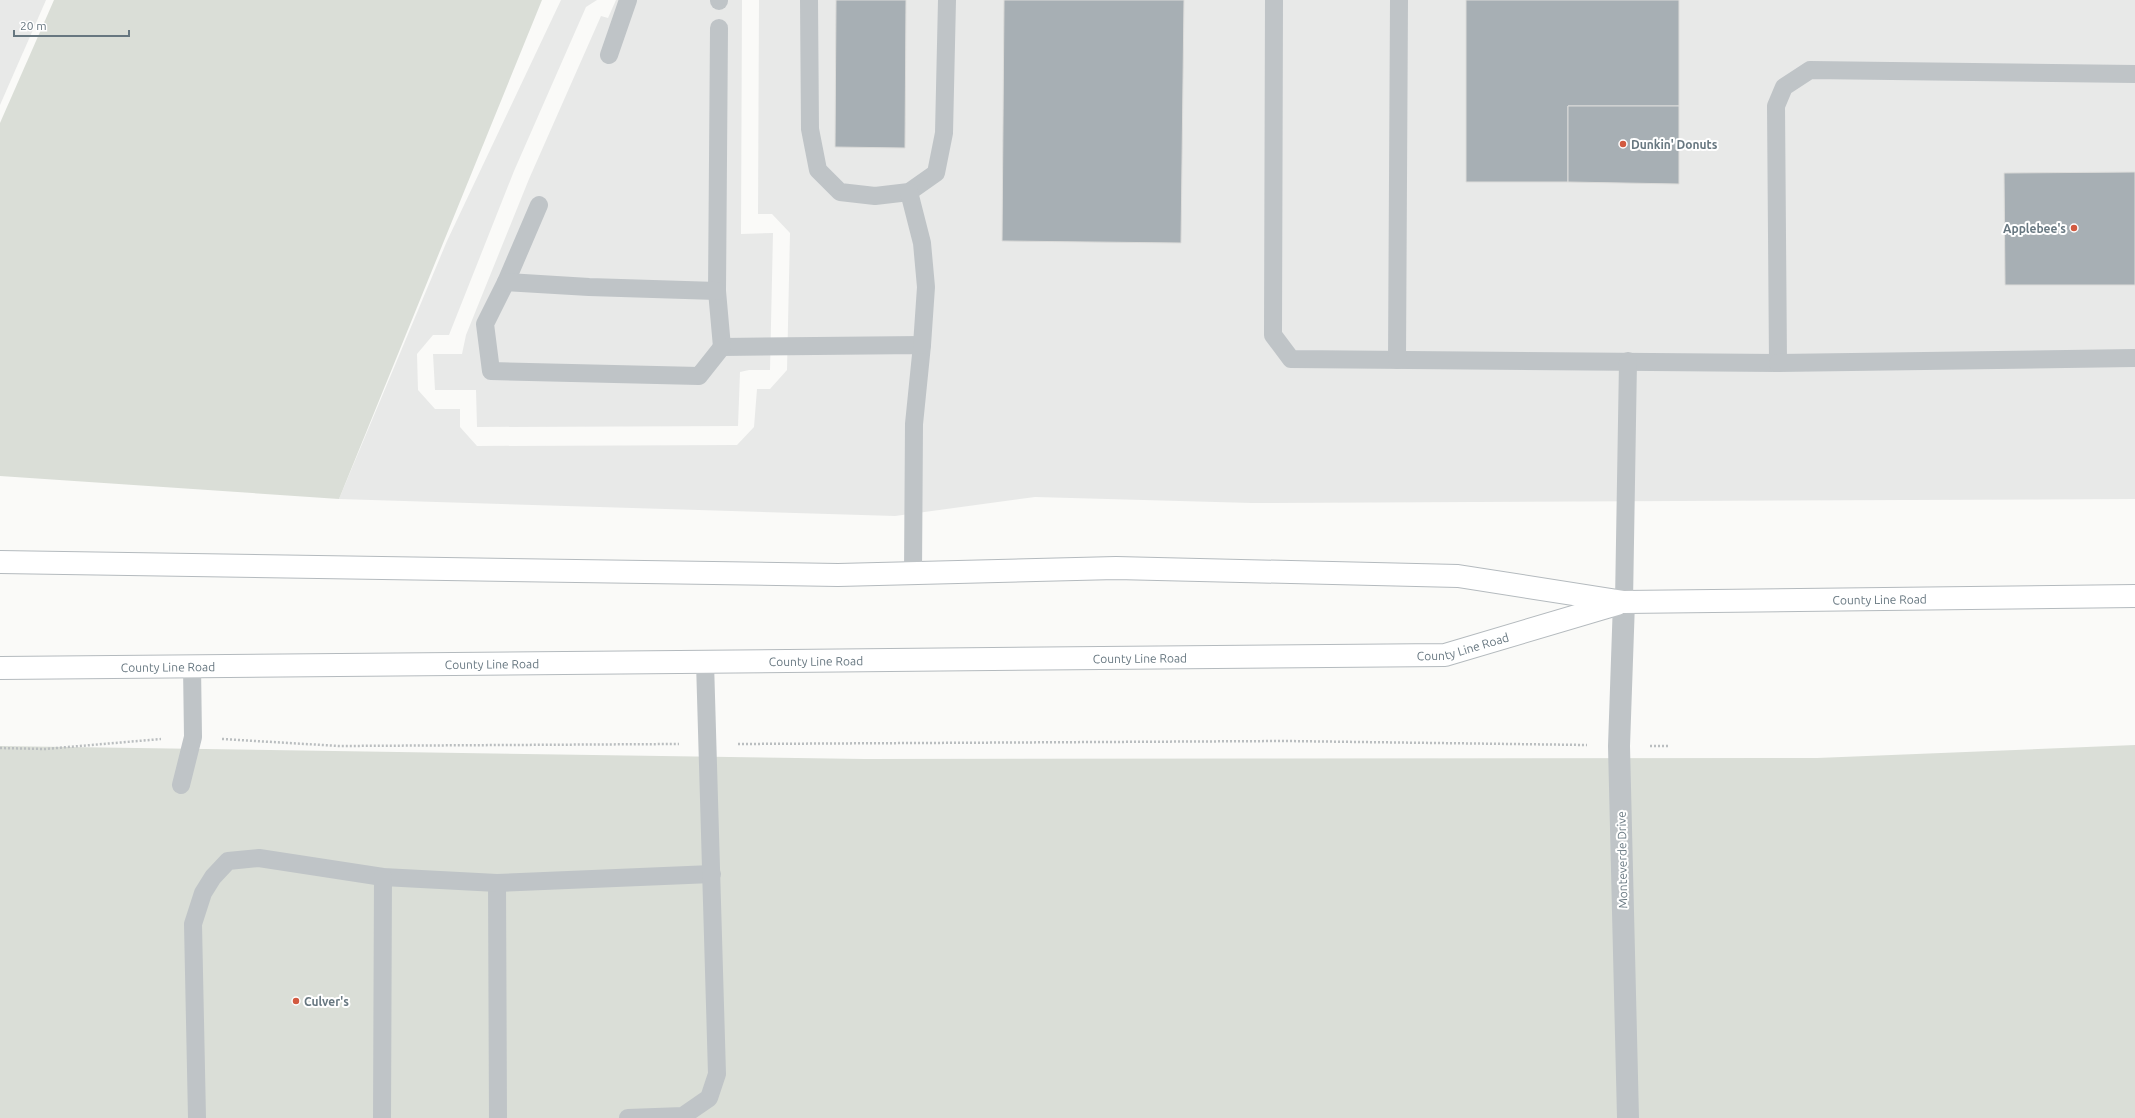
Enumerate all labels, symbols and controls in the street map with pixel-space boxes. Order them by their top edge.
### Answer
scale bar [14,12,129,38]
text: 20 m [20,19,47,32]
place label: Dunkin' Donuts [1631,138,1718,151]
marker: Dunkin' Donuts [1618,139,1628,149]
place label: Applebee's [2003,222,2066,235]
marker: Applebee's [2069,223,2079,233]
street label: County Line Road [1832,592,1927,606]
street label: County Line Road [1417,630,1510,662]
street label: County Line Road [1093,651,1187,665]
street label: County Line Road [769,654,863,668]
street label: County Line Road [445,657,539,670]
street label: County Line Road [121,660,215,673]
street label: Monteverde Drive [1615,811,1629,909]
place label: Culver's [304,995,349,1008]
marker: Culver's [291,996,301,1006]

